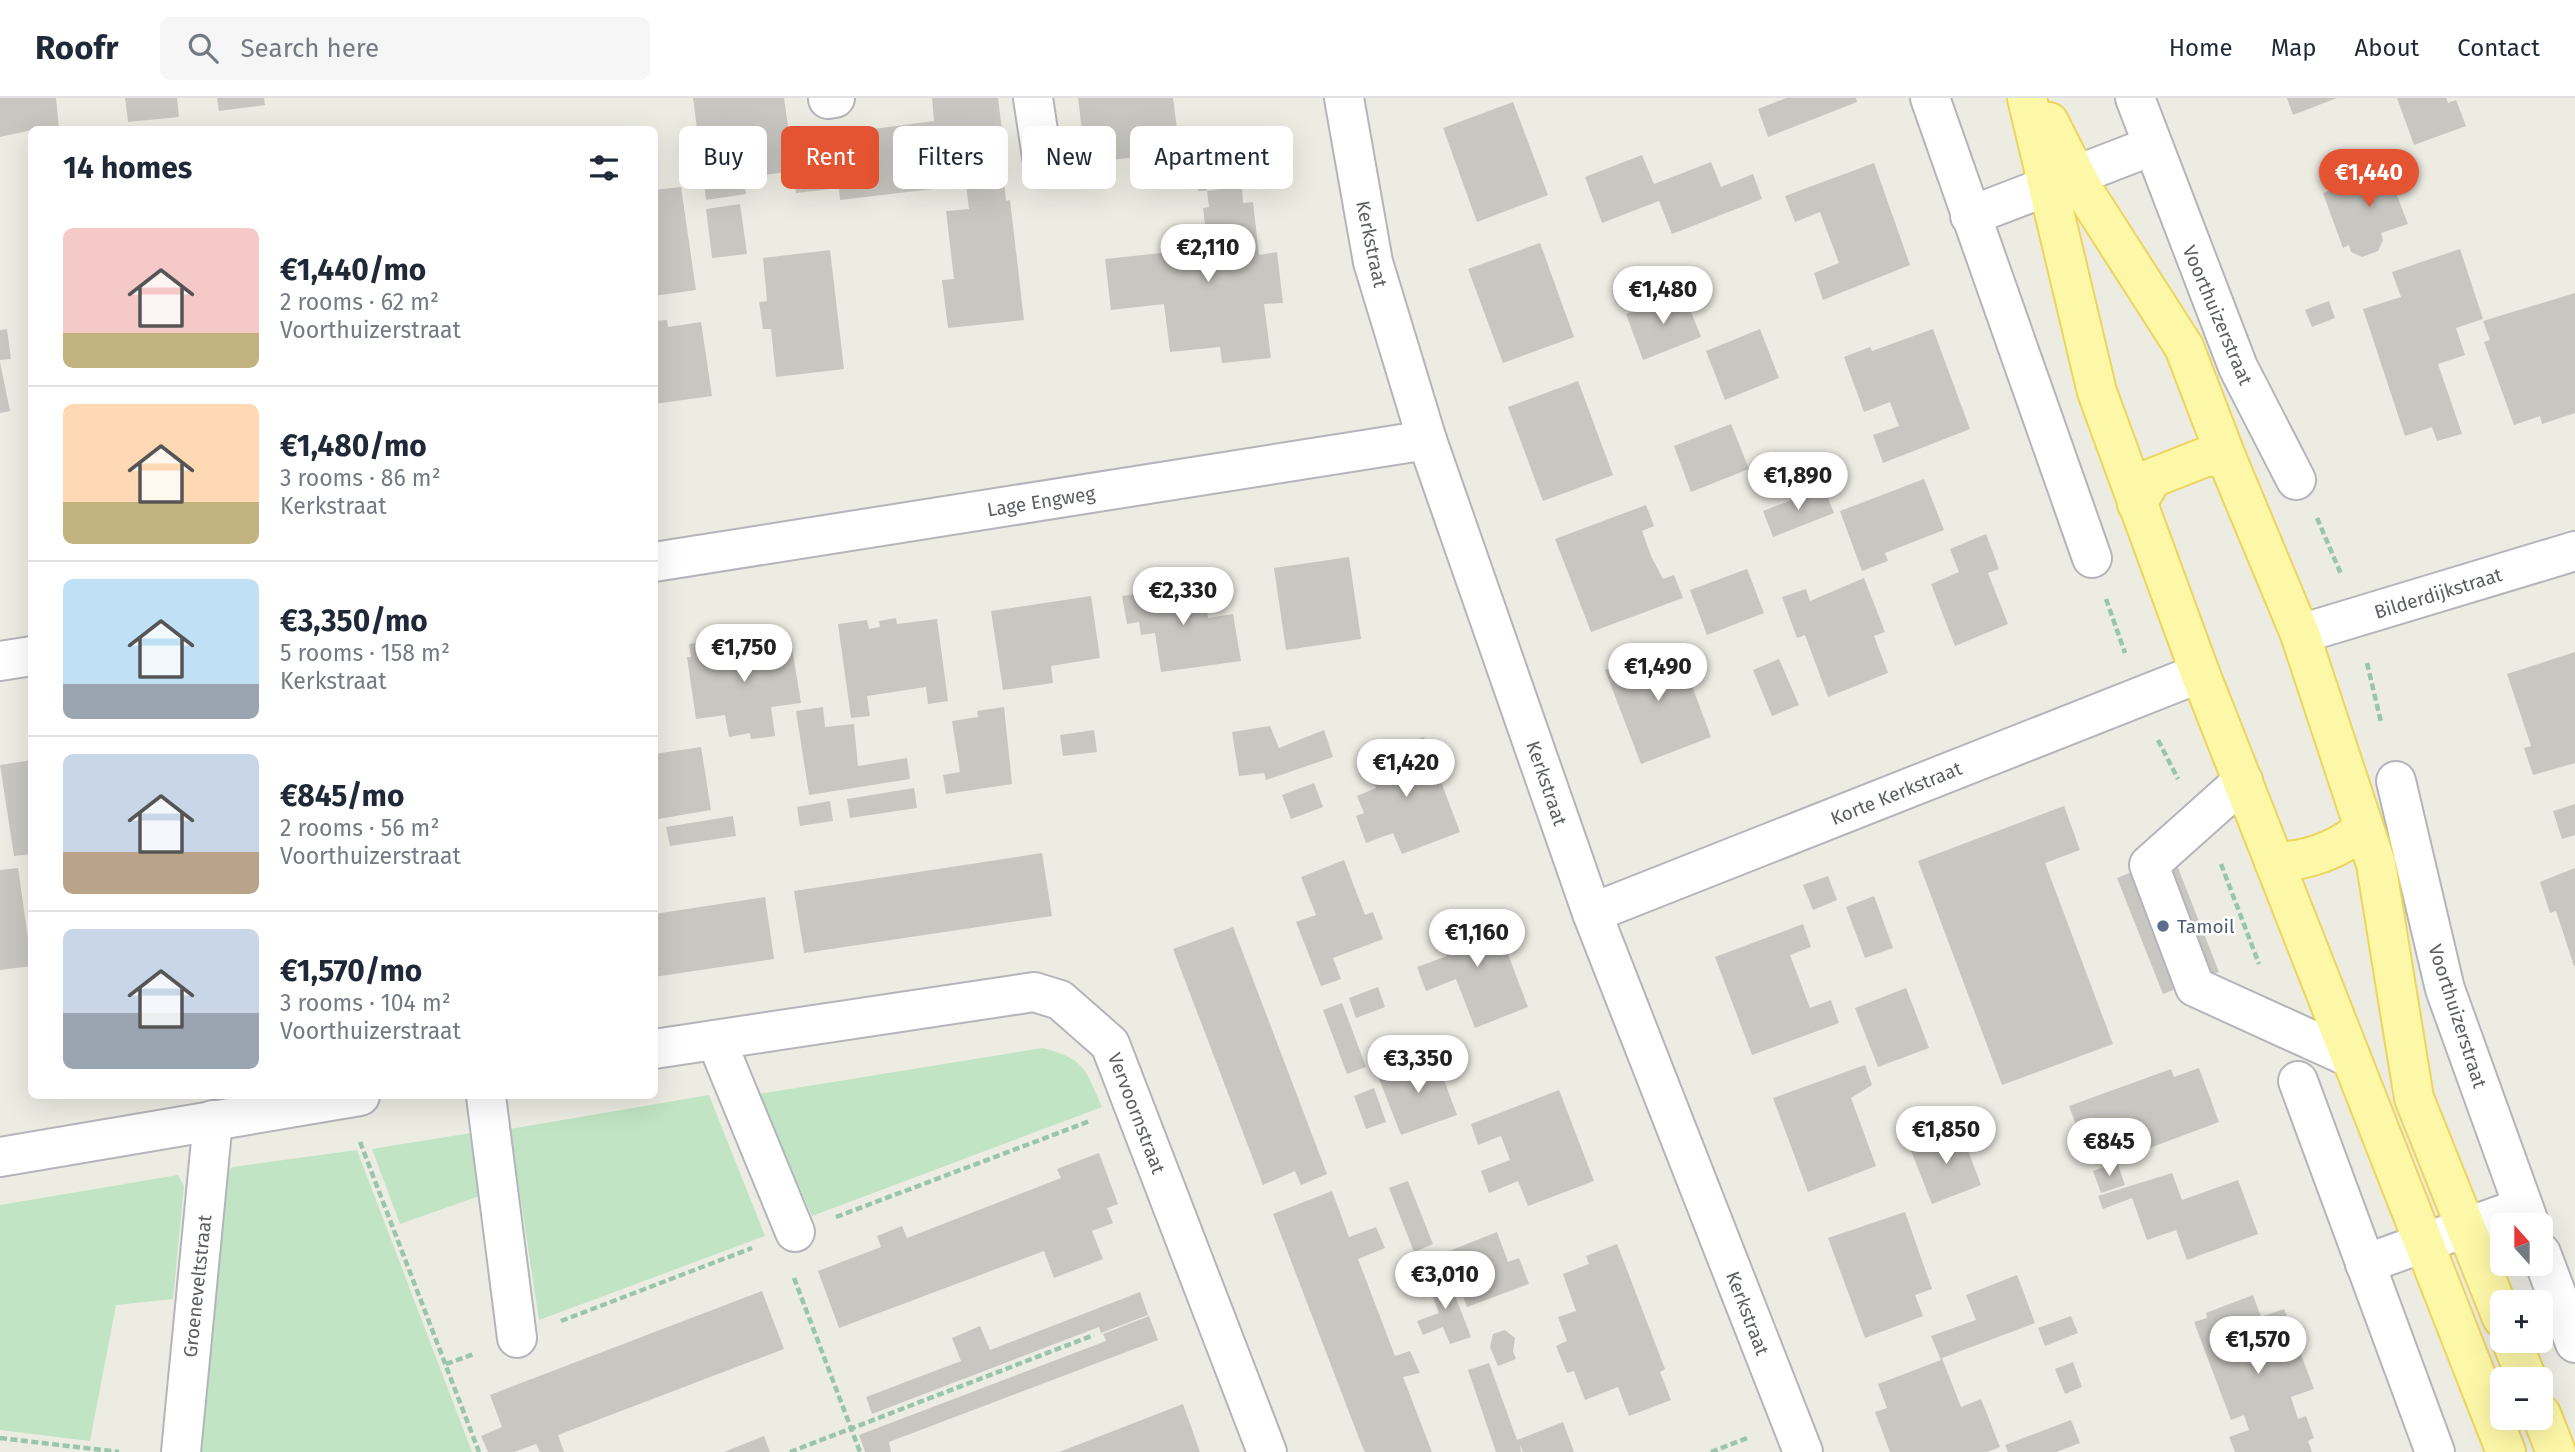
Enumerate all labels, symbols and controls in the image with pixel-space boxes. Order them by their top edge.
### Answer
search box [160,17,650,80]
text: Roofr [35,28,118,68]
icon: search [184,29,222,67]
text: Search here [240,33,379,64]
text: Home [2169,34,2233,62]
text: Map [2271,34,2317,62]
text: About [2355,34,2419,62]
text: Contact [2457,34,2540,62]
chip: Buy [679,126,767,189]
chip: Rent [781,126,879,189]
chip: Filters [893,126,1008,189]
chip: New [1022,126,1116,189]
chip: Apartment [1130,126,1293,189]
icon: filters [585,149,623,187]
text: 14 homes [63,150,192,186]
pin: €1,440 [2312,150,2426,209]
text: €1,440 [2335,158,2403,186]
street label: Kerkstraat [1351,199,1392,290]
pin: €2,110 [1151,225,1265,284]
text: €2,110 [1177,233,1239,261]
street label: Voorthuizerstraat [2178,242,2257,389]
text: €1,440/mo [280,252,426,288]
icon: home [119,256,203,340]
pin: €1,480 [1606,266,1720,326]
text: €1,480 [1629,275,1697,303]
text: 2 rooms · 62 m² [280,288,439,316]
text: Voorthuizerstraat [280,316,461,344]
text: €1,480/mo [280,428,427,464]
icon: home [119,432,203,516]
pin: €1,890 [1741,452,1855,512]
text: €1,890 [1764,461,1832,489]
text: 3 rooms · 86 m² [280,464,441,492]
street label: Lage Engweg [985,482,1097,521]
text: Kerkstraat [280,492,387,520]
street label: Bilderdijkstraat [2371,563,2505,624]
pin: €2,330 [1126,568,1240,627]
text: €2,330 [1149,576,1217,604]
text: €3,350/mo [280,603,428,639]
icon: home [119,607,203,691]
pin: €1,750 [687,624,801,684]
text: €1,750 [711,633,777,661]
text: 5 rooms · 158 m² [280,639,450,667]
pin: €1,490 [1601,644,1715,703]
text: €1,490 [1624,652,1692,680]
text: Kerkstraat [280,667,387,695]
street label: Kerkstraat [1521,738,1572,829]
pin: €1,420 [1349,740,1463,799]
text: €1,420 [1373,748,1439,776]
street label: Korte Kerkstraat [1827,757,1965,830]
text: €845/mo [280,778,404,814]
icon: home [119,782,203,866]
text: 2 rooms · 56 m² [280,814,439,842]
text: Voorthuizerstraat [280,842,461,870]
pin: €1,160 [1420,910,1534,969]
place label: Tamoil [2177,915,2235,938]
text: €1,160 [1445,918,1509,946]
marker: Tamoil [2155,918,2171,934]
street label: Voorthuizerstraat [2423,942,2492,1091]
text: €1,570/mo [280,953,422,989]
icon: home [119,957,203,1041]
text: 3 rooms · 104 m² [280,989,451,1017]
text: Voorthuizerstraat [280,1017,461,1045]
pin: €3,350 [1361,1035,1475,1095]
text: €3,350 [1383,1044,1453,1072]
street label: Vervoornstraat [1103,1050,1170,1177]
pin: €1,850 [1889,1107,2003,1166]
text: €1,850 [1912,1115,1980,1143]
pin: €845 [2068,1118,2150,1178]
text: €845 [2083,1127,2135,1155]
street label: Groeneveltstraat [179,1213,216,1359]
north arrow [2490,1213,2553,1276]
map controls [2490,1213,2553,1430]
pin: €3,010 [1388,1252,1502,1311]
text: €3,010 [1411,1260,1479,1288]
street label: Kerkstraat [1721,1268,1774,1359]
button: + [2490,1290,2553,1353]
pin: €1,570 [2201,1316,2315,1376]
text: €1,570 [2226,1325,2290,1353]
button: − [2490,1367,2553,1430]

